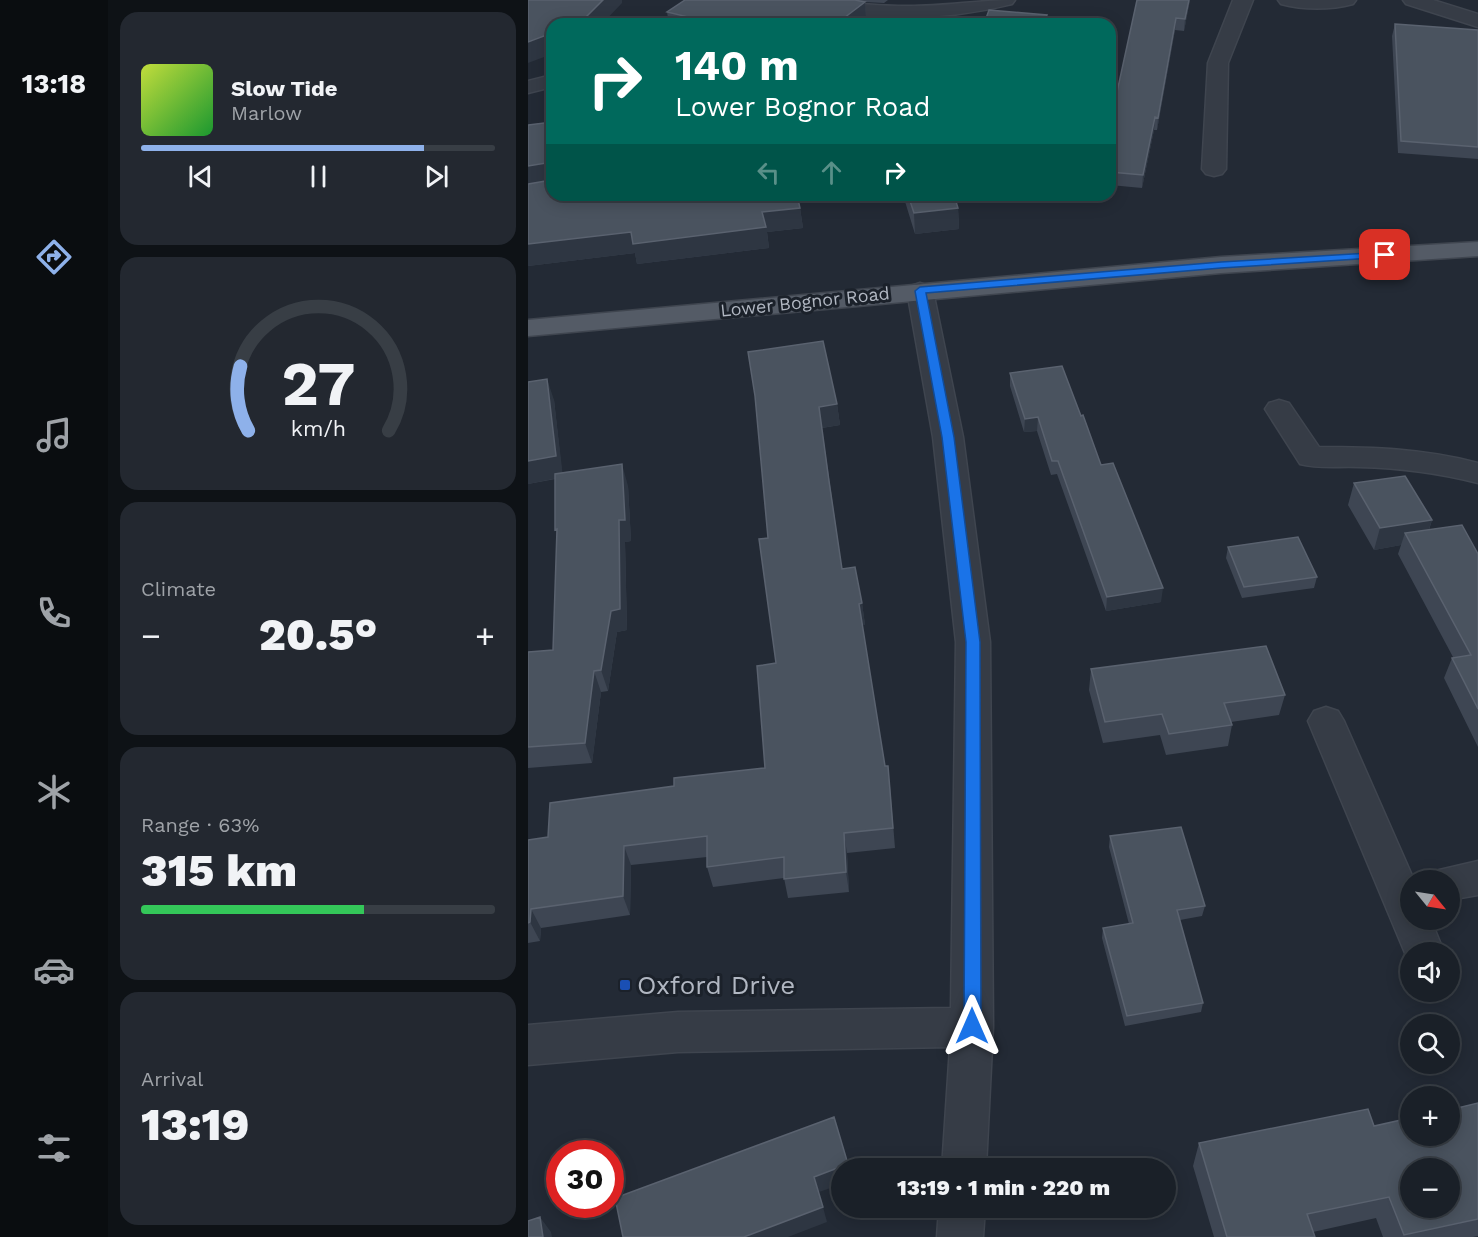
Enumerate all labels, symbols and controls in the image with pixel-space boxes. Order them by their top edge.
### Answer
text: 140 m [675,41,799,90]
icon: right [576,42,654,120]
text: 13:18 [22,68,86,100]
text: Slow Tide [231,76,338,101]
text: Lower Bognor Road [675,91,930,123]
text: Marlow [231,101,302,125]
icon: left [752,156,785,189]
icon: ahead [815,156,848,189]
icon: right [878,156,911,189]
icon: previous [184,160,217,193]
icon: pause [302,160,335,193]
icon: next [420,160,453,193]
pin [1359,229,1410,280]
icon: directions [33,236,75,278]
icon: arrive [1368,238,1401,271]
street label: Lower Bognor Road [719,282,891,321]
text: 27 [281,347,355,420]
icon: music [33,414,75,456]
text: km/h [290,416,346,441]
text: Climate [141,577,216,601]
icon: phone [33,592,75,634]
text: 20.5° [259,608,377,661]
text: − [141,616,161,655]
text: + [475,616,495,655]
icon: climate [33,771,75,813]
text: Range · 63% [141,813,259,837]
text: 315 km [141,844,297,897]
north arrow [1400,870,1460,930]
map controls [1400,870,1460,1218]
button: sound [1400,942,1460,1002]
icon: car [33,949,75,991]
place label: Oxford Drive [637,970,795,1000]
marker: Oxford Drive [618,978,632,992]
position arrow [940,994,1004,1058]
button: search [1400,1014,1460,1074]
text: Arrival [141,1067,203,1091]
button: + [1400,1086,1460,1146]
text: 13:19 [141,1098,249,1151]
icon: filters [33,1127,75,1169]
speed limit sign: 30 [546,1140,624,1218]
button: − [1400,1158,1460,1218]
text: 13:19 · 1 min · 220 m [897,1175,1110,1200]

